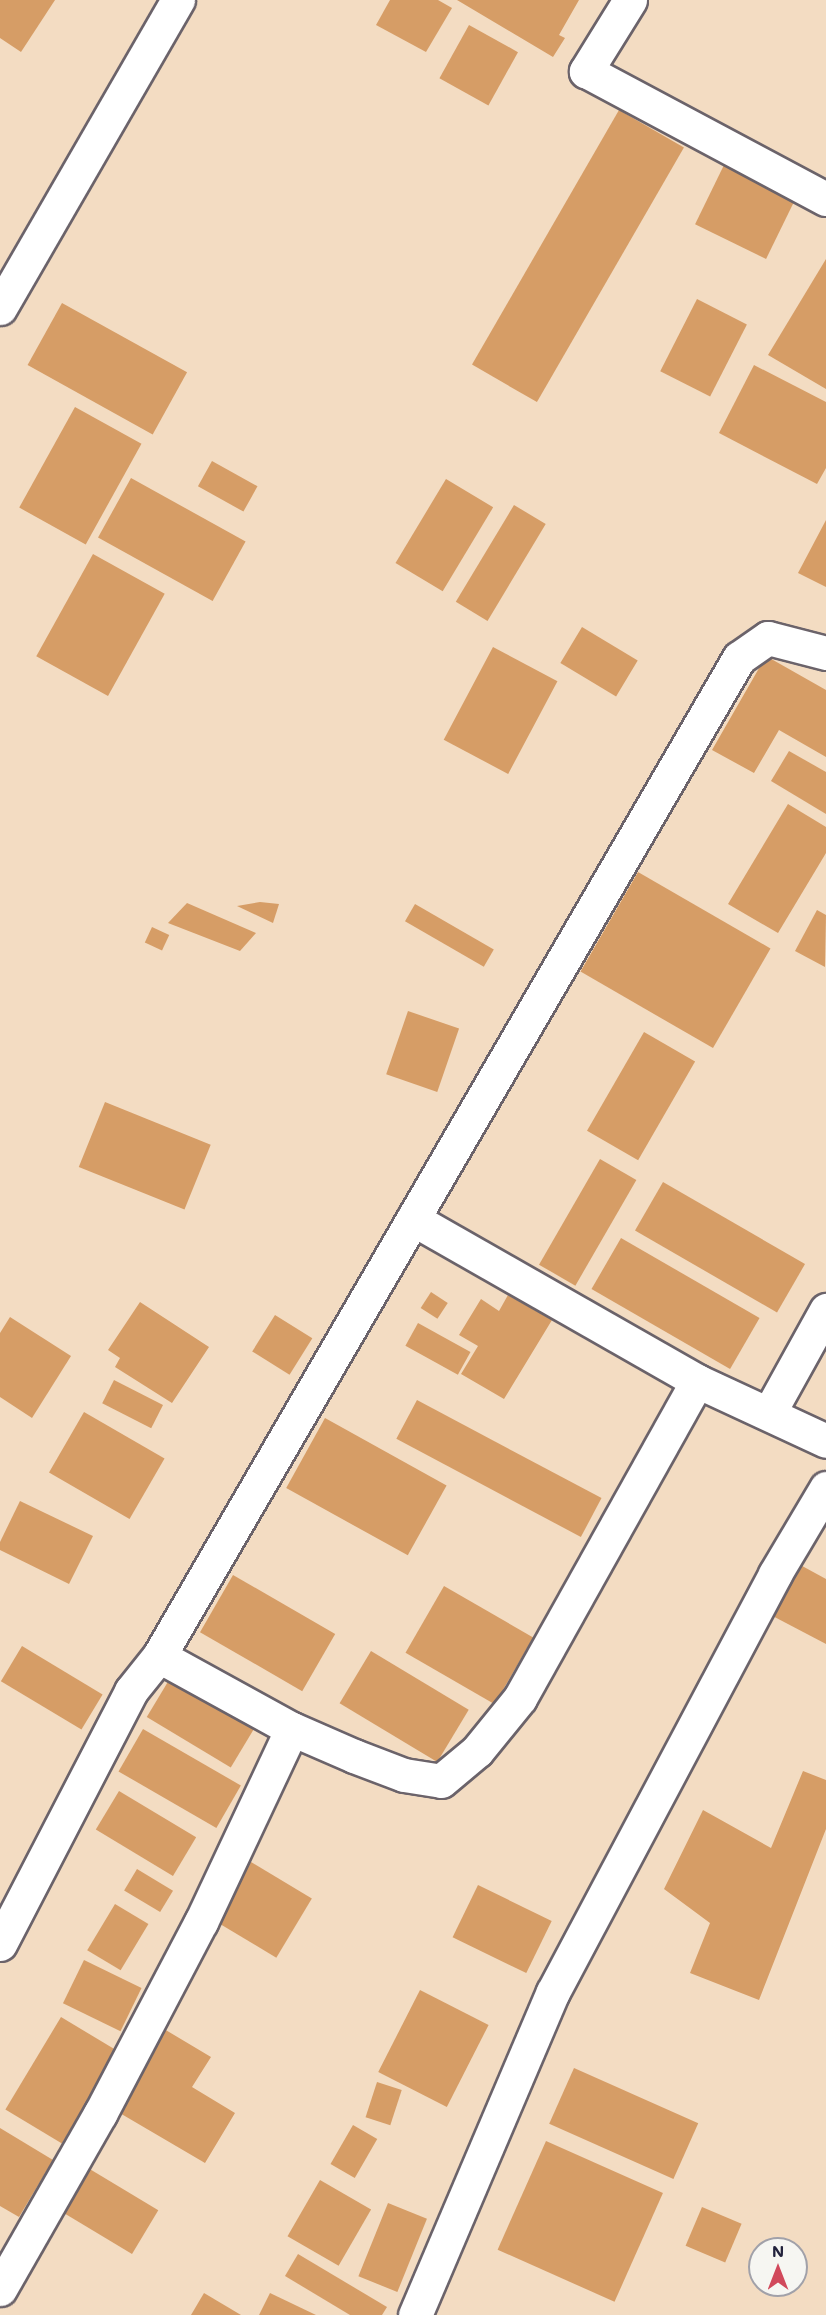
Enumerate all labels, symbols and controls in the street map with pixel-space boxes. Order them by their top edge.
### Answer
north arrow [748,2237,808,2297]
text: N [772,2240,784,2261]

